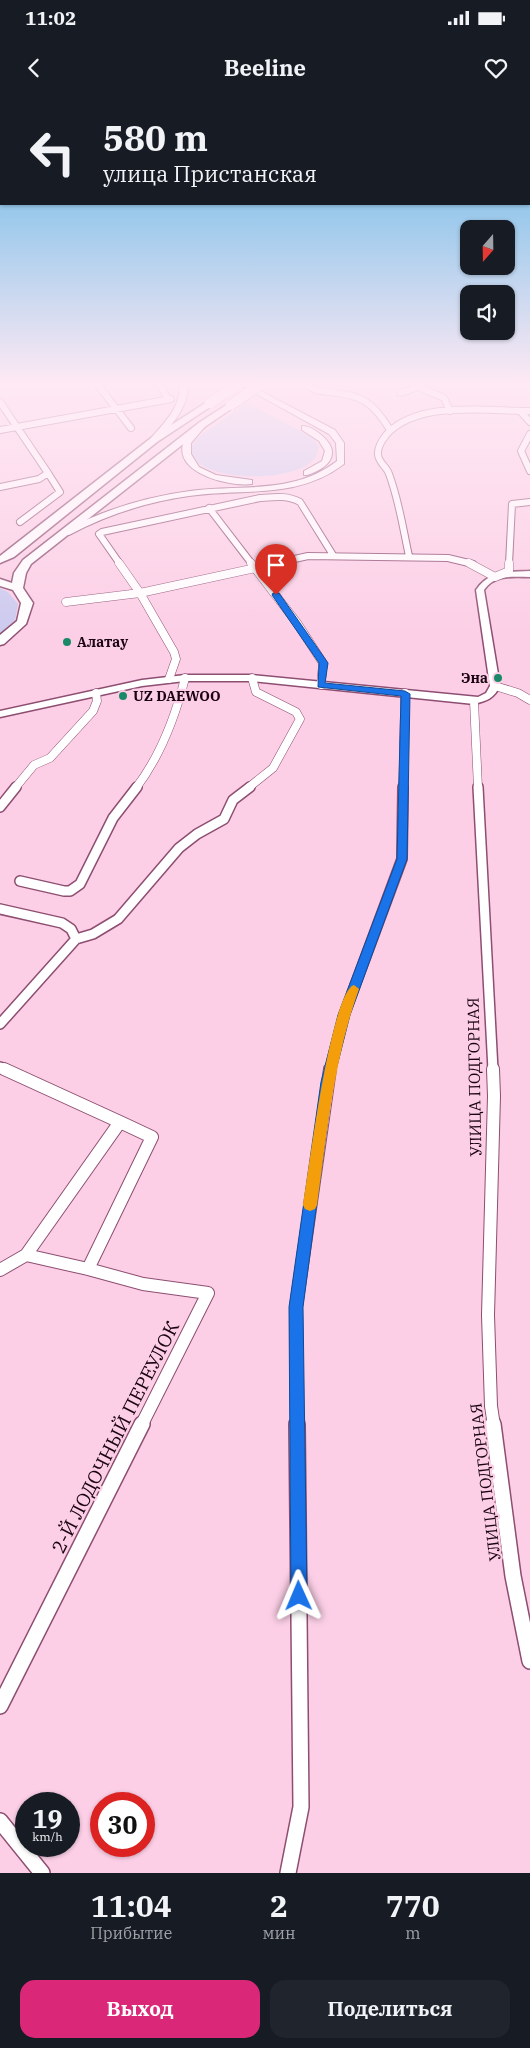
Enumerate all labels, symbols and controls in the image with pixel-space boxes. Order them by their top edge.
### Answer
text: 11:02 [25,6,76,30]
text: Beeline [224,53,306,82]
icon: back [20,54,48,82]
icon: heart [482,54,510,82]
text: 580 m [103,115,208,161]
icon: left [20,120,85,185]
text: улица Пристанская [103,159,317,188]
north arrow [460,220,515,275]
map controls [460,220,515,340]
button: sound [460,285,515,340]
pin [255,544,297,595]
icon: arrive [262,551,290,579]
place label: Алатау [77,633,128,651]
marker: Алатау [61,636,73,648]
place label: Эна [461,669,488,687]
marker: Эна [492,672,504,684]
place label: UZ DAEWOO [133,687,221,705]
marker: UZ DAEWOO [117,690,129,702]
street label: УЛИЦА ПОДГОРНАЯ [463,997,485,1157]
street label: 2-Й ЛОДОЧНЫЙ ПЕРЕУЛОК [46,1317,184,1557]
street label: УЛИЦА ПОДГОРНАЯ [465,1402,505,1562]
position arrow [272,1569,324,1621]
speed limit sign: 30 [90,1792,155,1857]
text: 19 [32,1802,63,1835]
text: km/h [32,1829,63,1844]
text: 11:04 [91,1886,172,1925]
text: 2 [270,1886,288,1925]
text: 770 [386,1886,440,1925]
text: Прибытие [90,1923,172,1943]
text: мин [262,1923,296,1943]
text: m [405,1923,420,1943]
button: Выход [20,1980,260,2038]
button: Поделиться [270,1980,510,2038]

